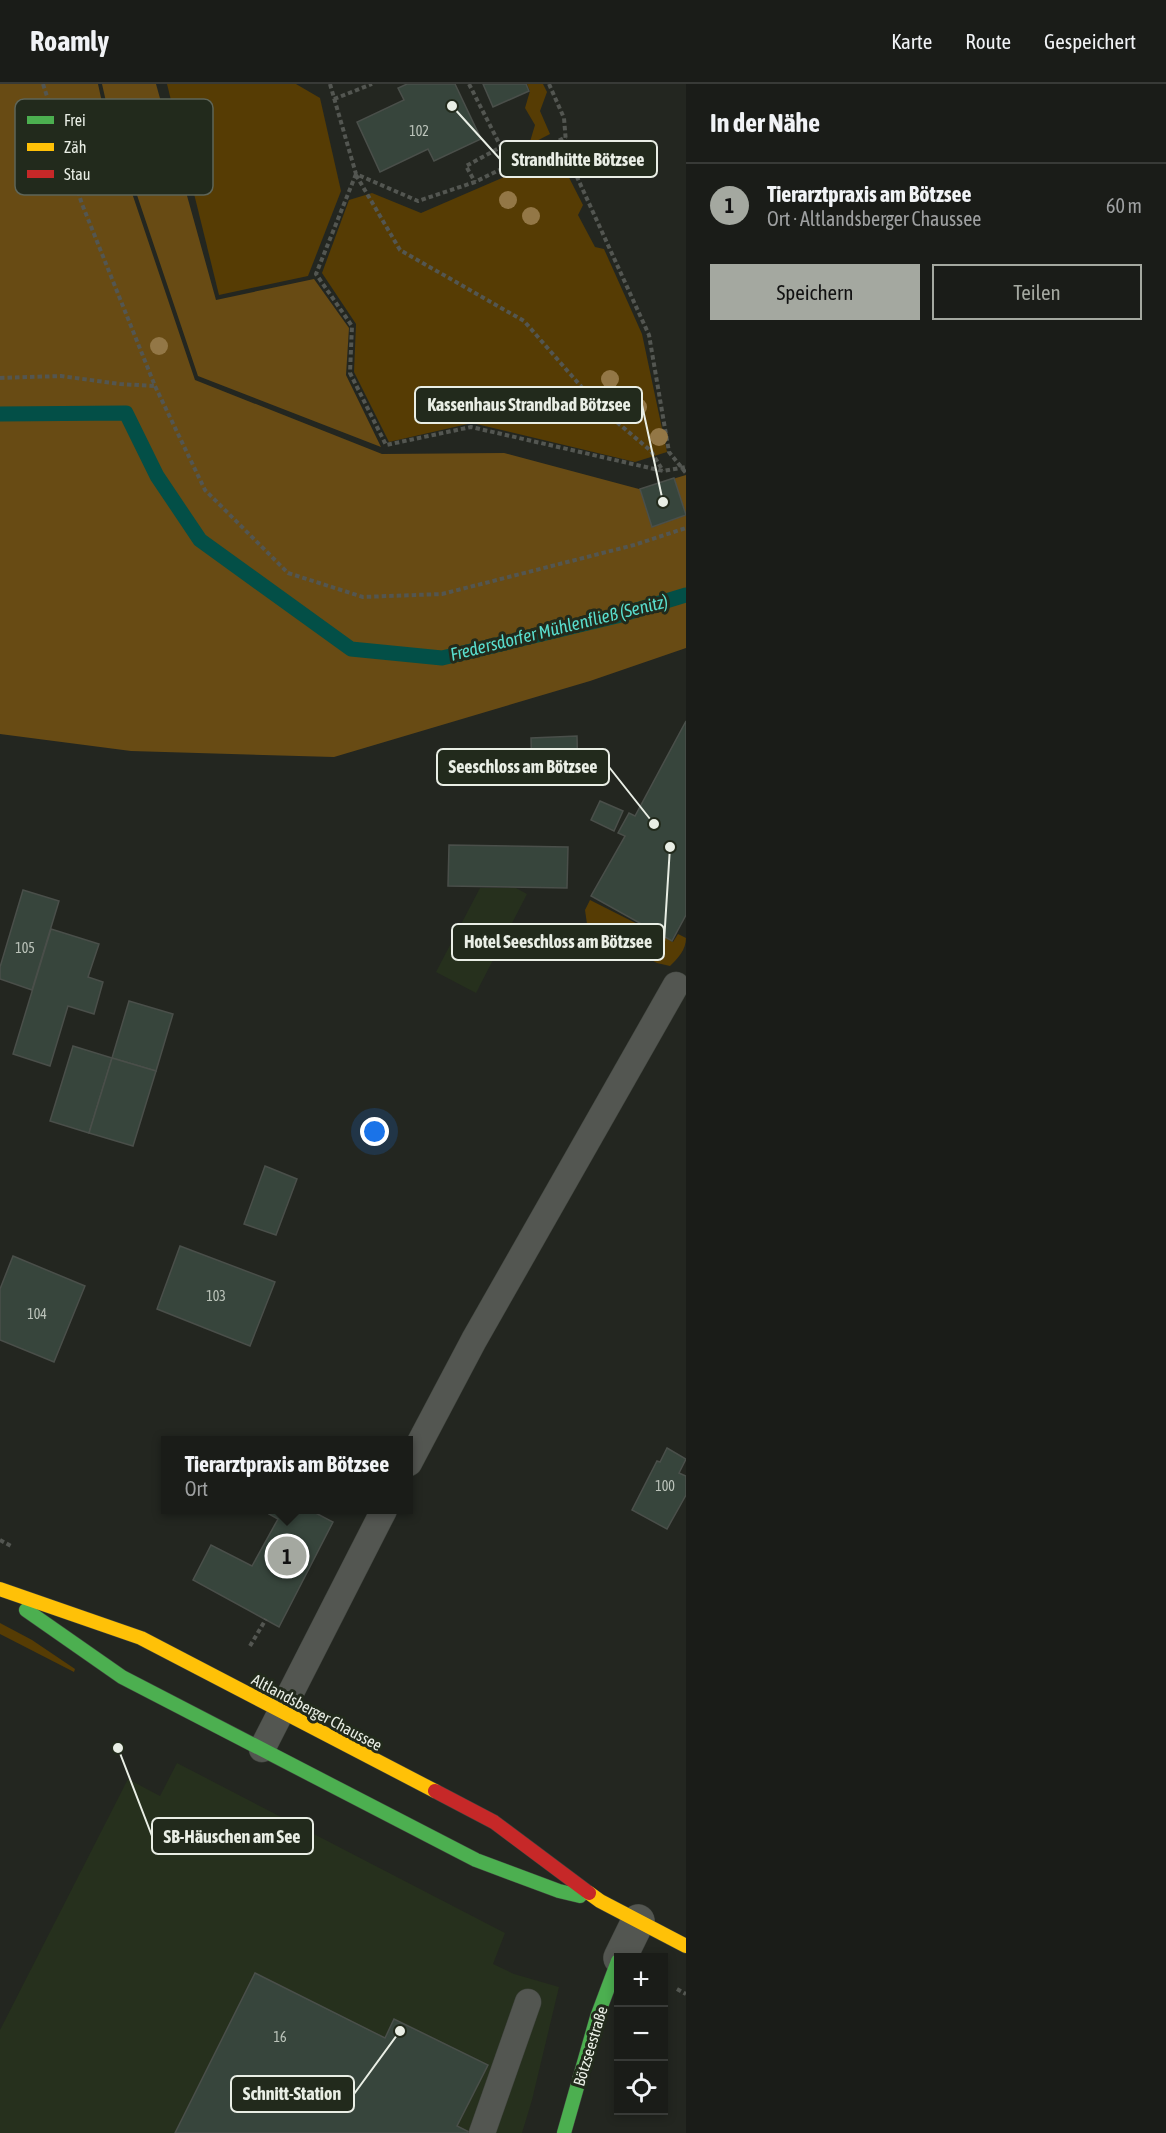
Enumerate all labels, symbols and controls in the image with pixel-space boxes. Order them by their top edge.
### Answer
text: Roamly [30,25,109,57]
text: Karte [891,29,932,53]
text: Route [965,29,1011,53]
text: Gespeichert [1044,29,1136,53]
legend [15,99,213,195]
text: In der Nähe [710,108,820,138]
text: Frei [64,111,86,129]
house number: 102 [409,123,429,139]
text: Zäh [64,138,86,156]
callout: Strandhütte Bötzsee [500,141,657,177]
text: Strandhütte Bötzsee [512,149,644,170]
text: Stau [64,165,91,183]
text: Tierarztpraxis am Bötzsee [767,181,971,207]
text: 1 [725,194,734,217]
text: 60 m [1106,194,1142,217]
text: Ort · Altlandsberger Chaussee [767,207,981,230]
button: Speichern [710,264,920,320]
button: Teilen [932,264,1142,320]
callout: Kassenhaus Strandbad Bötzsee [415,387,642,423]
text: Kassenhaus Strandbad Bötzsee [427,394,631,415]
water label: Fredersdorfer Mühlenfließ (Senitz) [448,590,670,665]
callout: Seeschloss am Bötzsee [437,749,609,785]
text: Seeschloss am Bötzsee [449,756,597,777]
callout: Hotel Seeschloss am Bötzsee [452,924,664,960]
text: Hotel Seeschloss am Bötzsee [464,931,652,952]
house number: 105 [15,940,35,956]
your location [360,1117,389,1146]
house number: 103 [206,1288,226,1304]
house number: 104 [27,1306,47,1322]
popup [161,1436,413,1514]
text: Tierarztpraxis am Bötzsee [185,1451,389,1477]
text: Ort [185,1477,208,1500]
house number: 100 [655,1478,675,1494]
pin: 1 [268,1534,306,1578]
street label: Altlandsberger Chaussee [248,1670,385,1755]
callout: SB-Häuschen am See [152,1818,313,1854]
text: SB-Häuschen am See [164,1826,300,1847]
map controls [614,1953,668,2115]
button: + [614,1953,668,2007]
street label: Bötzseestraße [569,2004,611,2088]
button: − [614,2007,668,2061]
house number: 16 [273,2029,287,2045]
button: locate [614,2061,668,2115]
callout: Schnitt-Station [231,2076,354,2112]
text: Schnitt-Station [243,2083,341,2104]

